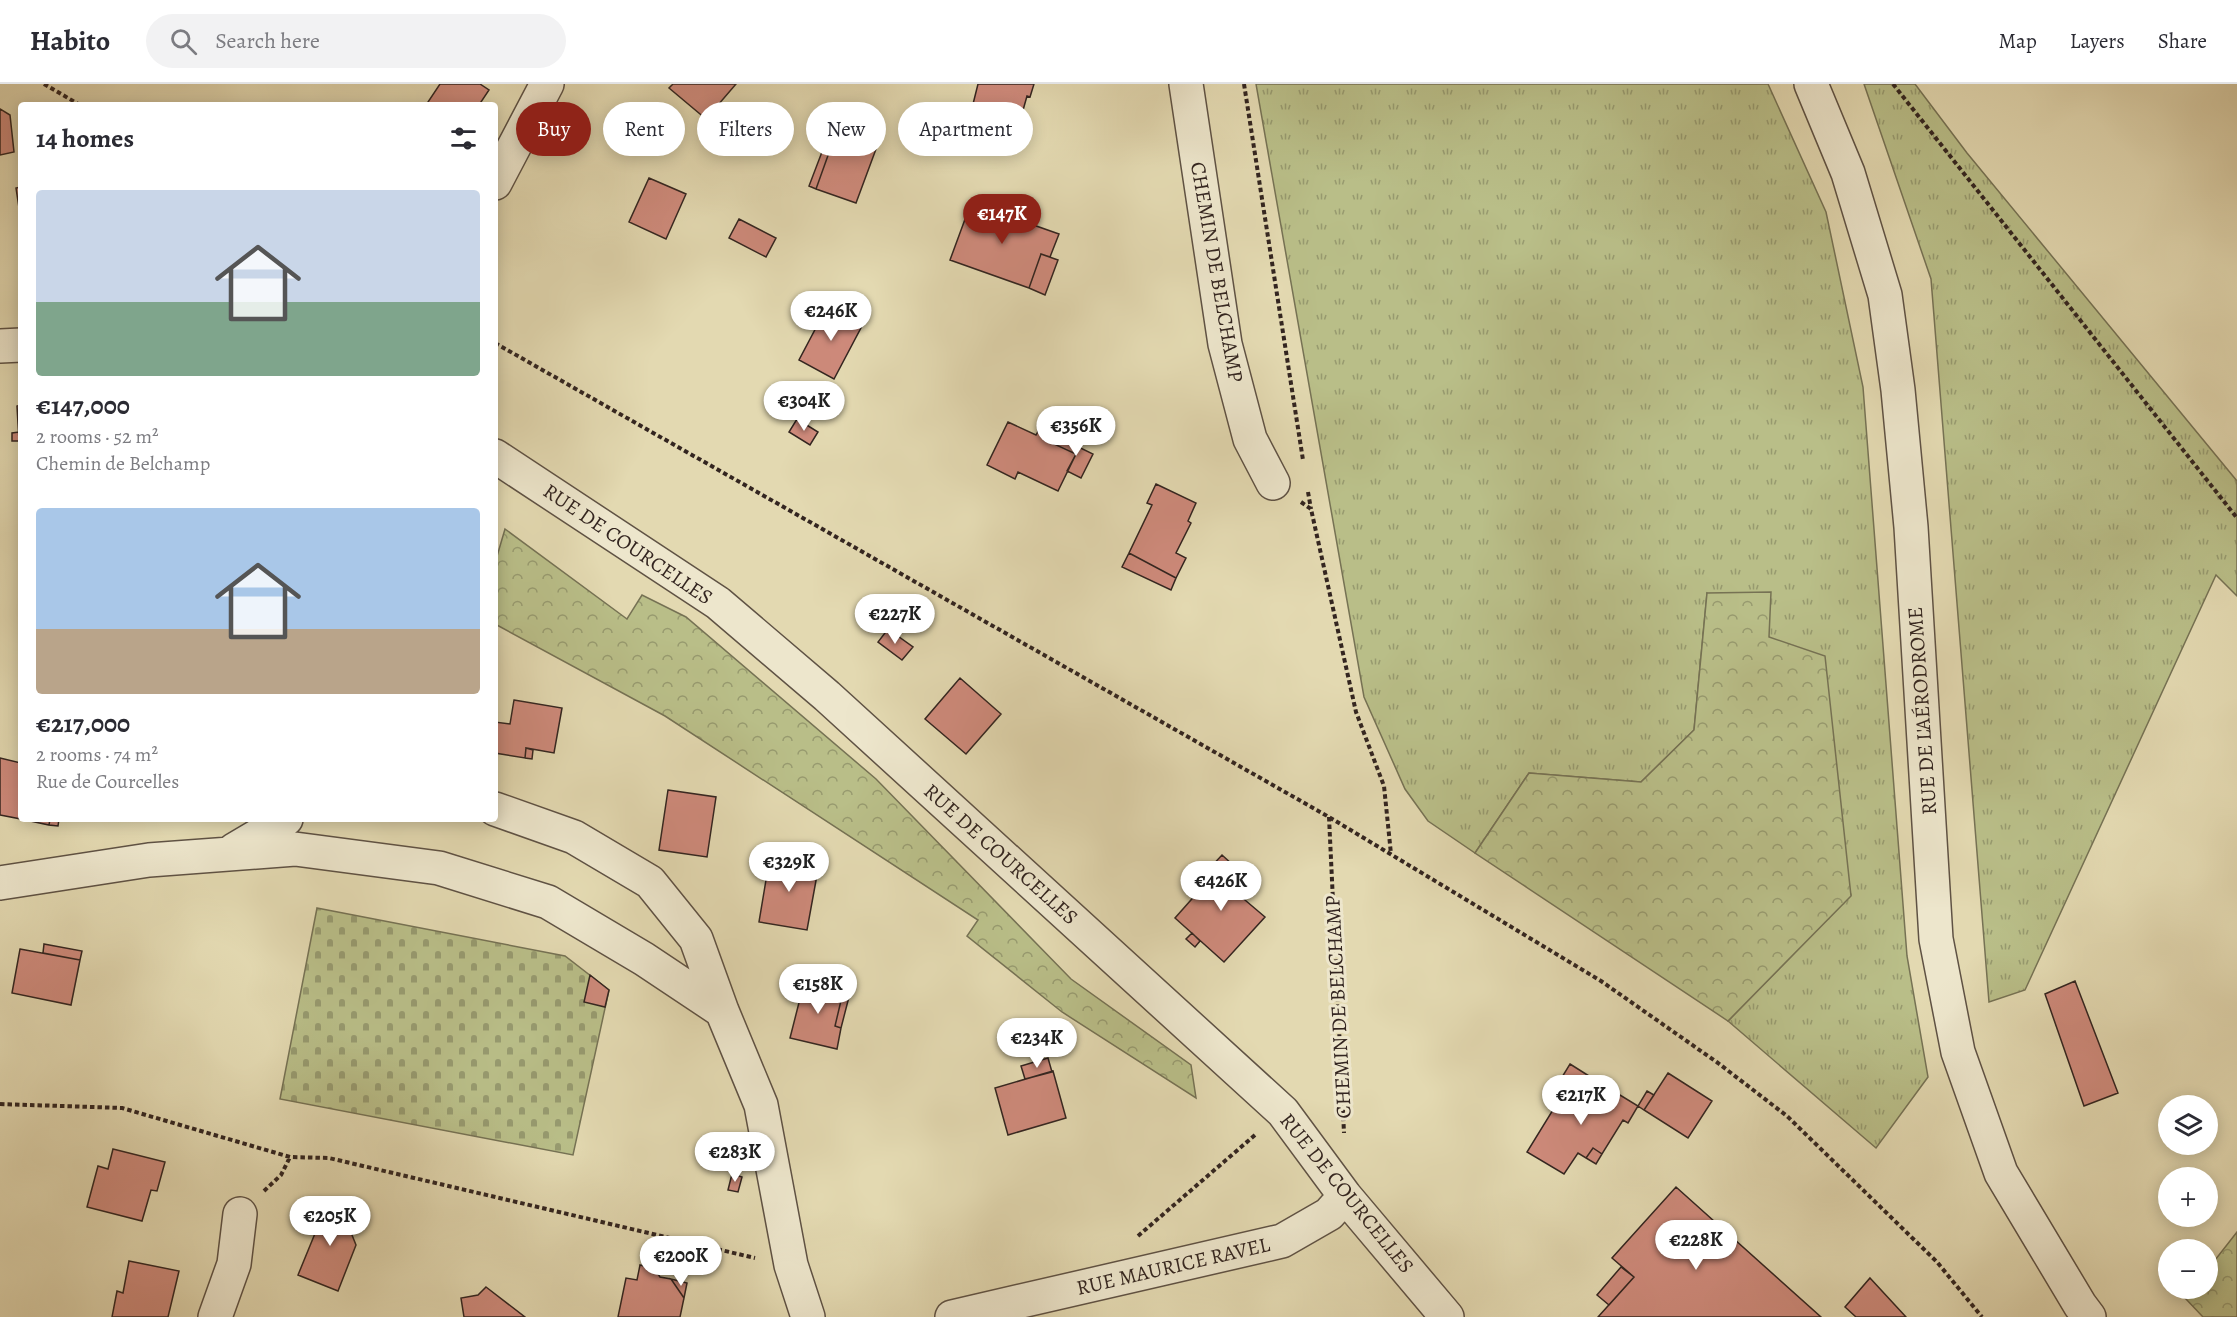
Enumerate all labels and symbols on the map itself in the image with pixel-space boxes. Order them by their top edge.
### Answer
street label: CHEMIN DE BELCHAMP [1184,160,1250,385]
pin: €147K [960,194,1044,245]
pin: €246K [789,291,873,342]
pin: €304K [762,381,846,432]
pin: €356K [1034,406,1118,457]
street label: RUE DE COURCELLES [538,477,718,611]
pin: €227K [853,594,937,645]
street label: RUE DE L'AÉRODROME [1901,606,1943,816]
street label: RUE DE COURCELLES [918,777,1084,931]
pin: €329K [747,842,831,893]
pin: €426K [1179,861,1263,912]
street label: CHEMIN DE BELCHAMP [1318,894,1358,1119]
pin: €158K [776,964,860,1015]
pin: €234K [995,1018,1079,1069]
pin: €217K [1539,1075,1623,1126]
street label: RUE DE COURCELLES [1274,1107,1420,1279]
pin: €283K [693,1132,777,1183]
pin: €205K [288,1196,372,1247]
pin: €228K [1654,1220,1738,1271]
street label: RUE MAURICE RAVEL [1074,1230,1273,1302]
pin: €200K [639,1236,723,1287]

